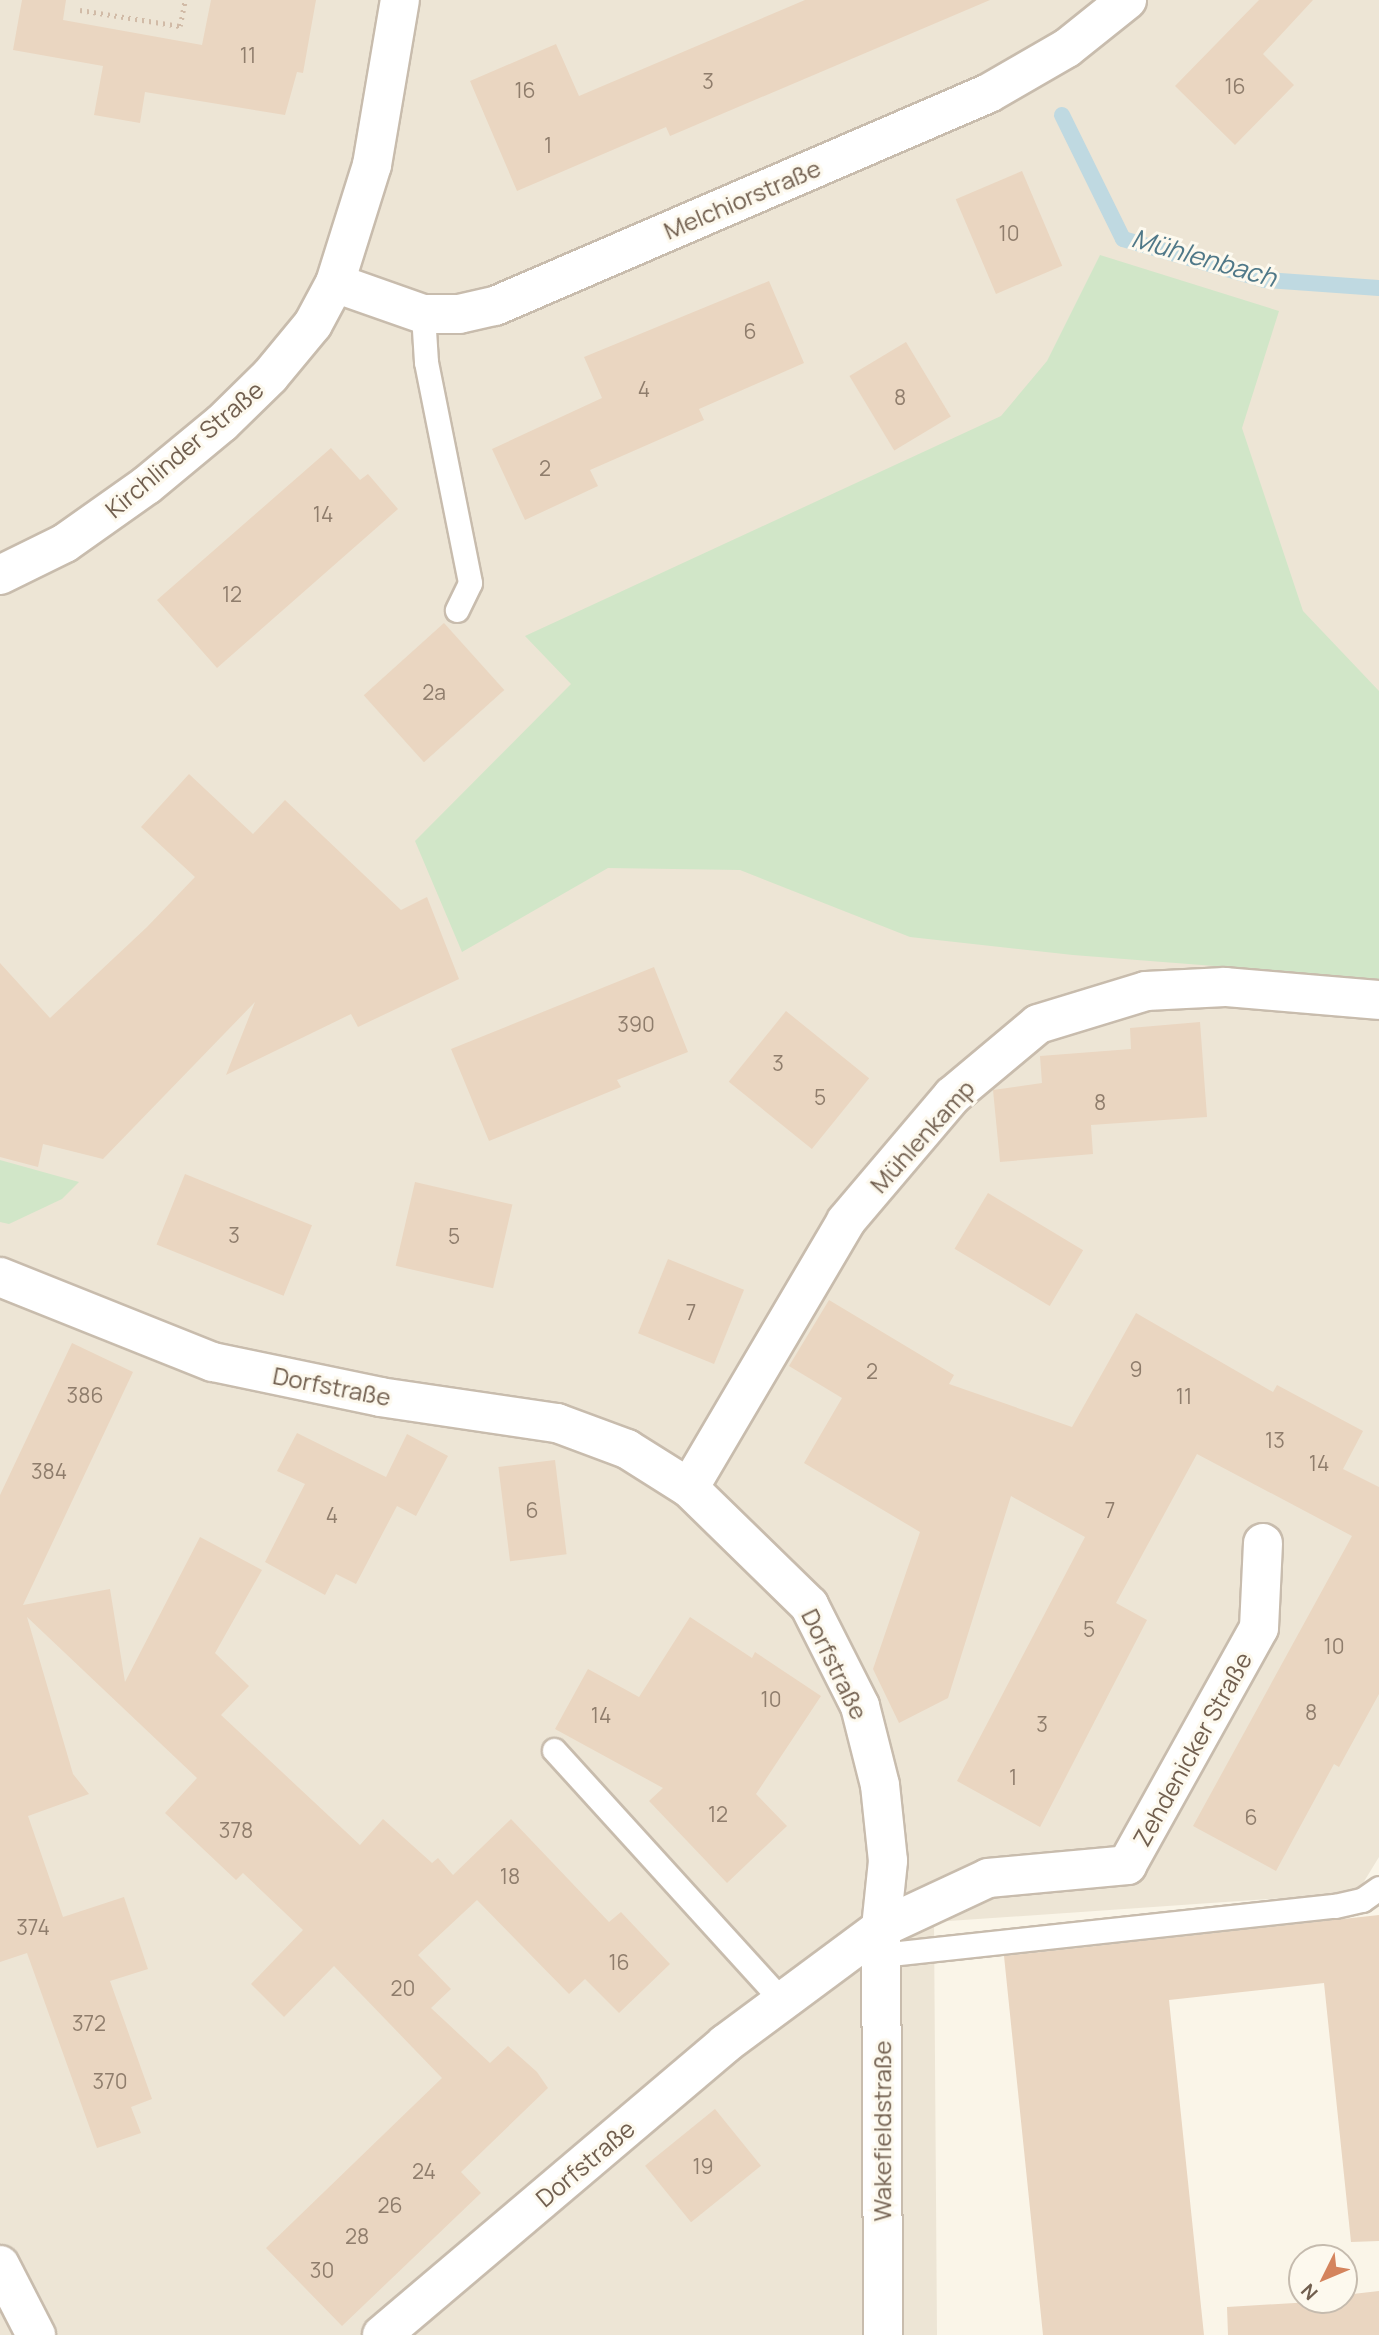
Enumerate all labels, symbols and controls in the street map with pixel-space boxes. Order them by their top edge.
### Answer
house number: 11 [240,42,256,68]
house number: 3 [702,68,714,94]
house number: 16 [1224,73,1246,99]
house number: 16 [514,77,536,103]
house number: 1 [544,132,552,158]
street label: Melchiorstraße [659,153,825,245]
house number: 10 [999,220,1019,246]
water label: Mühlenbach [1128,223,1280,293]
house number: 6 [743,318,757,344]
street label: Kirchlinder Straße [99,375,269,523]
house number: 4 [638,376,650,402]
house number: 8 [894,384,906,410]
house number: 2 [539,455,551,481]
house number: 14 [313,501,333,527]
house number: 12 [222,581,242,607]
house number: 2a [422,679,446,705]
house number: 390 [617,1011,655,1037]
house number: 3 [772,1050,784,1076]
street label: Mühlenkamp [864,1074,980,1198]
house number: 5 [814,1084,826,1110]
house number: 8 [1094,1089,1106,1115]
house number: 3 [228,1222,240,1248]
house number: 5 [448,1223,460,1249]
house number: 7 [686,1299,696,1325]
house number: 9 [1129,1356,1143,1382]
house number: 2 [866,1358,878,1384]
street label: Dorfstraße [271,1360,393,1412]
house number: 386 [67,1382,103,1408]
house number: 11 [1176,1383,1192,1409]
house number: 13 [1265,1427,1285,1453]
house number: 14 [1309,1450,1329,1476]
house number: 384 [31,1458,67,1484]
house number: 6 [525,1497,539,1523]
house number: 7 [1105,1497,1115,1523]
house number: 4 [326,1502,338,1528]
street label: Dorfstraße [796,1604,874,1724]
house number: 5 [1083,1616,1095,1642]
house number: 10 [1324,1633,1344,1659]
street label: Zehdenicker Straße [1127,1647,1257,1851]
house number: 10 [761,1686,781,1712]
house number: 8 [1305,1699,1317,1725]
house number: 14 [591,1702,611,1728]
house number: 3 [1036,1711,1048,1737]
house number: 1 [1009,1764,1017,1790]
house number: 12 [708,1801,728,1827]
house number: 6 [1244,1804,1258,1830]
house number: 378 [219,1817,253,1843]
house number: 18 [500,1863,520,1889]
house number: 374 [16,1914,50,1940]
house number: 16 [608,1949,630,1975]
house number: 20 [391,1975,415,2001]
house number: 372 [72,2010,106,2036]
street label: Wakefieldstraße [868,2041,896,2221]
house number: 370 [93,2068,127,2094]
street label: Dorfstraße [530,2114,640,2212]
house number: 19 [692,2153,714,2179]
house number: 24 [412,2158,436,2184]
house number: 26 [377,2192,403,2218]
house number: 28 [345,2223,369,2249]
north arrow [1288,2244,1358,2314]
house number: 30 [310,2257,334,2283]
text: N [1295,2278,1323,2306]

